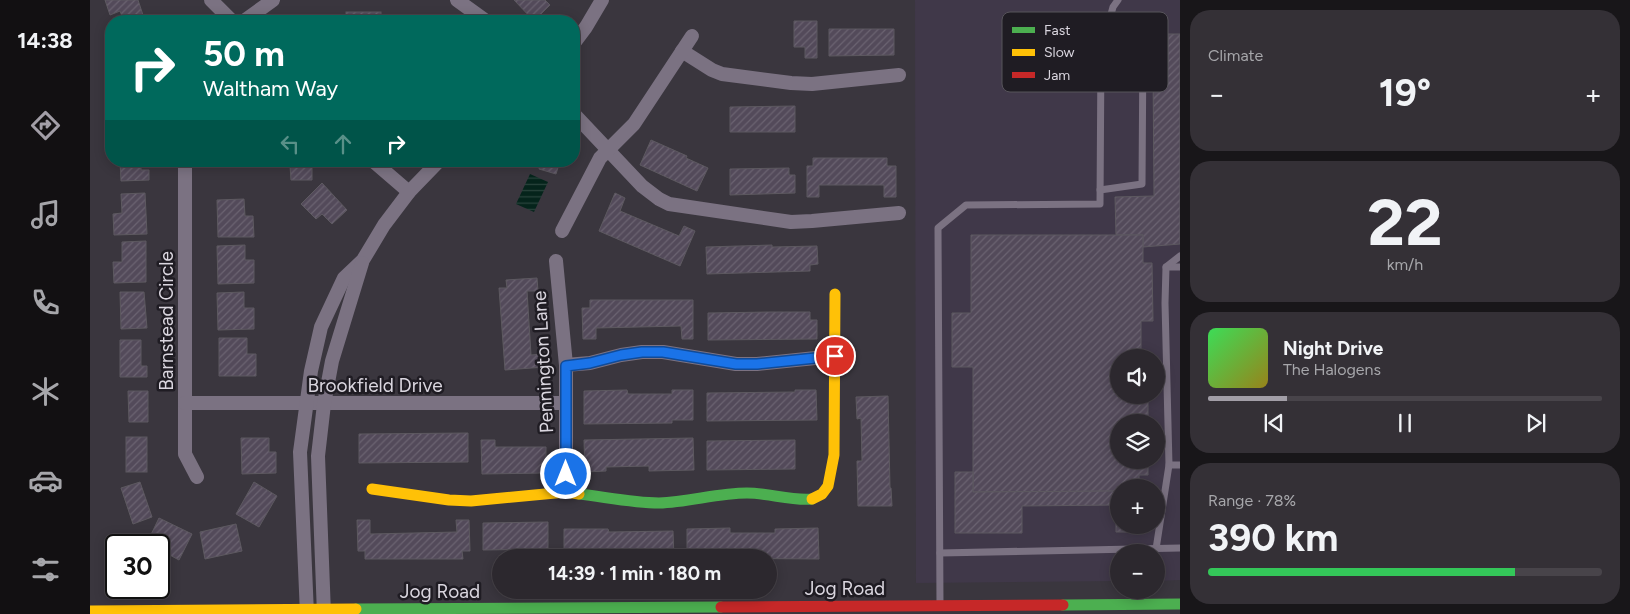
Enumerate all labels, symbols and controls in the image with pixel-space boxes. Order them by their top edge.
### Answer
legend [1002,12,1168,92]
text: Fast [1044,22,1070,39]
text: 14:38 [17,27,73,54]
text: 50 m [203,33,285,75]
icon: right [120,35,185,100]
text: Slow [1044,44,1075,61]
text: Climate [1208,46,1263,65]
text: Jam [1044,67,1070,84]
text: 19° [1379,70,1431,116]
text: Waltham Way [203,75,338,102]
text: − [1208,77,1225,111]
text: + [1585,77,1602,111]
icon: directions [28,108,63,143]
icon: left [276,130,304,158]
icon: ahead [329,130,357,158]
icon: right [382,130,410,158]
text: 22 [1367,183,1443,261]
icon: music [28,197,63,232]
street label: Barnstead Circle [155,251,178,391]
text: km/h [1387,255,1423,274]
icon: phone [28,285,63,320]
street label: Pennington Lane [528,290,558,434]
pin [814,335,856,377]
text: Night Drive [1283,337,1383,360]
icon: arrive [821,342,849,370]
map controls [1110,349,1165,599]
button: sound [1110,349,1165,404]
text: The Halogens [1283,360,1381,379]
icon: climate [28,374,63,409]
street label: Brookfield Drive [307,374,443,397]
icon: previous [1260,409,1288,437]
icon: pause [1391,409,1419,437]
icon: next [1522,409,1550,437]
button: layers [1110,414,1165,469]
position arrow [539,447,591,499]
icon: car [28,463,63,498]
button: + [1110,479,1165,534]
text: Range · 78% [1208,491,1296,510]
text: 390 km [1208,515,1338,561]
speed limit sign: 30 [105,534,170,599]
button: − [1110,544,1165,599]
icon: filters [28,552,63,587]
text: 14:39 · 1 min · 180 m [548,562,721,585]
street label: Jog Road [805,577,885,600]
street label: Jog Road [400,580,480,603]

